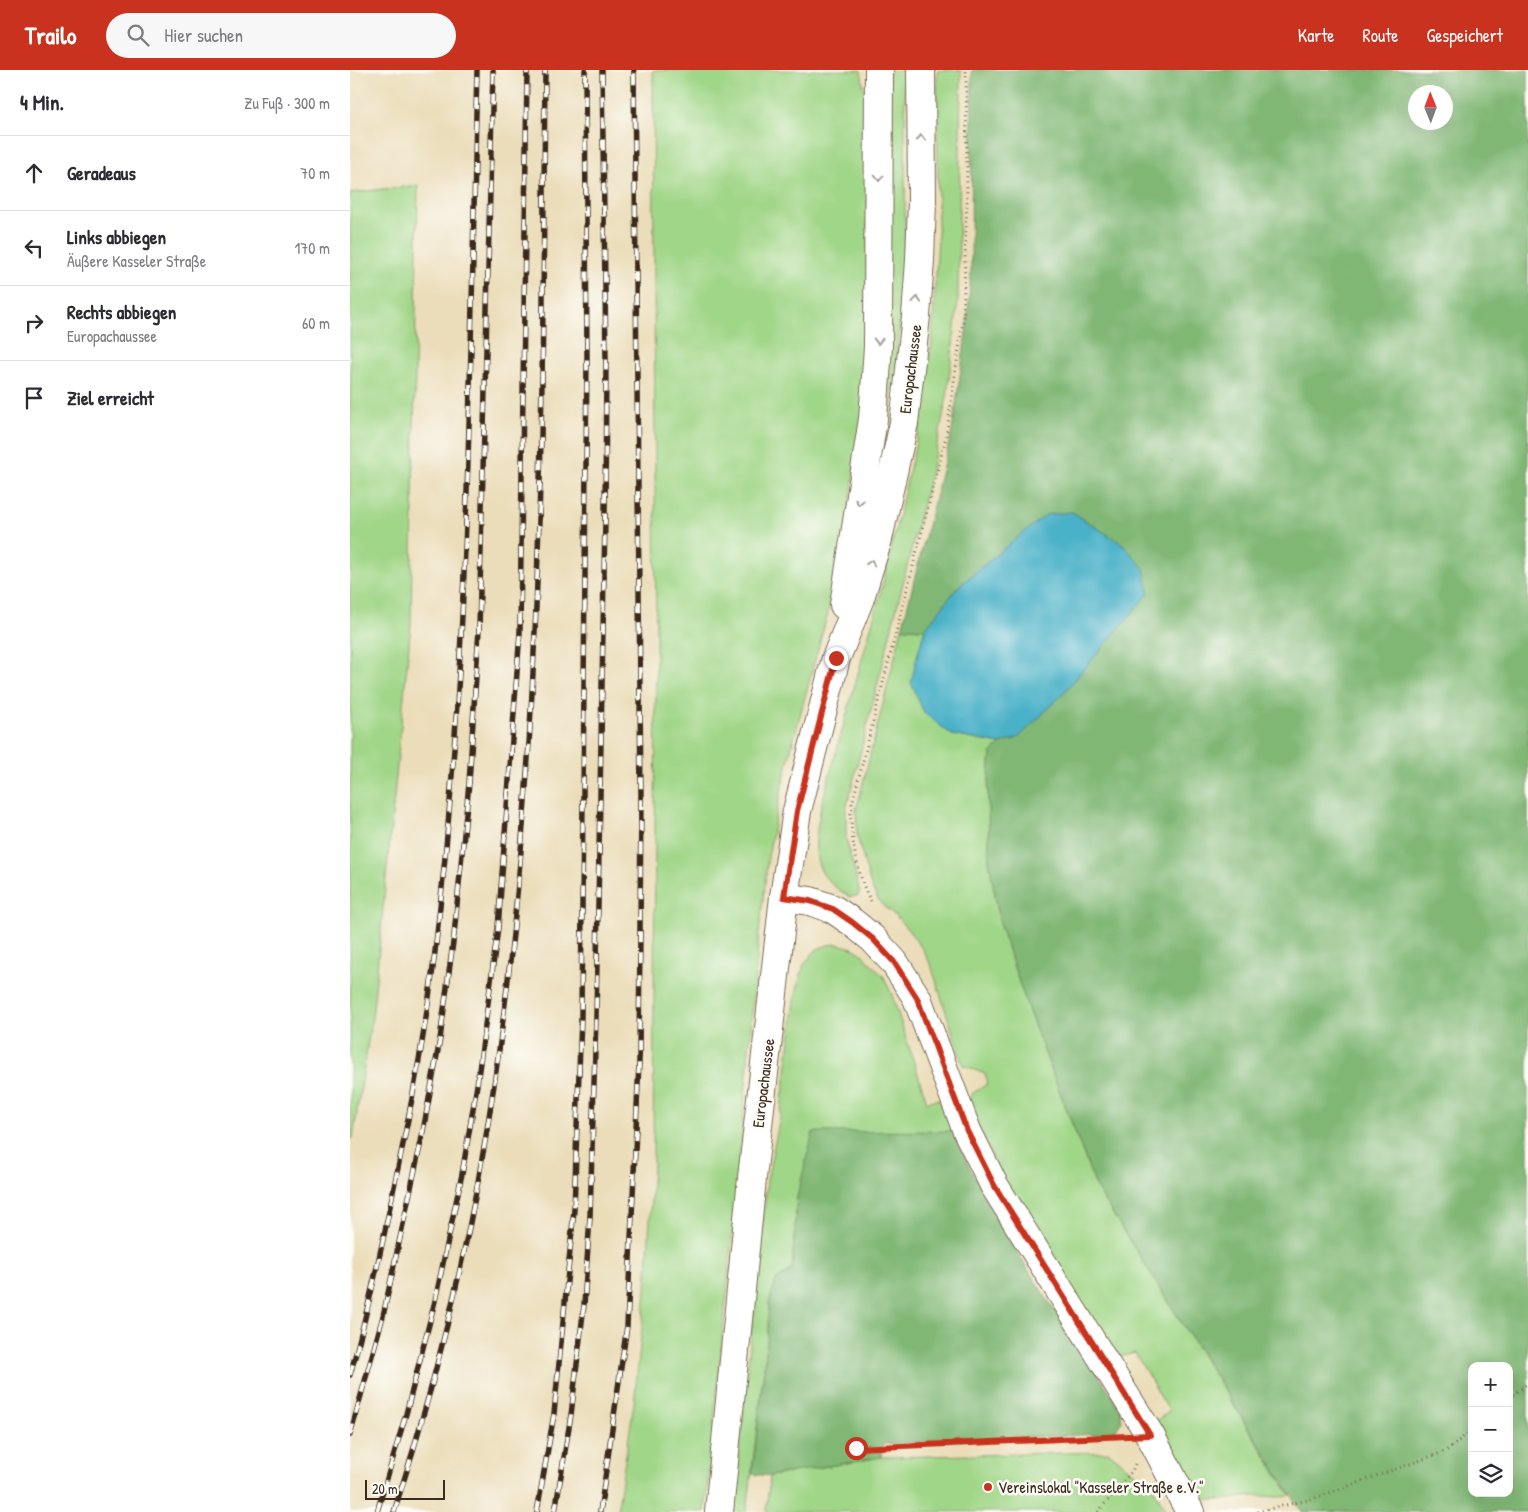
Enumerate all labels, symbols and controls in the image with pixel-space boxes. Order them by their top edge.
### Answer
search box [106,13,456,58]
text: Trailo [25,19,76,51]
icon: search [124,21,152,49]
text: Hier suchen [164,22,243,48]
text: Karte [1298,23,1335,48]
text: Route [1363,23,1399,48]
text: Gespeichert [1427,23,1503,48]
north arrow [1408,85,1453,130]
text: 4 Min. [20,88,64,117]
text: Zu Fuß · 300 m [244,92,330,114]
one-way arrow [916,134,926,142]
icon: ahead [20,159,48,187]
text: Geradeaus [67,160,136,186]
text: 70 m [300,162,330,184]
one-way arrow [874,175,884,183]
text: Links abbiegen [67,224,166,250]
icon: left [20,234,48,262]
text: 170 m [295,237,330,259]
text: Äußere Kasseler Straße [67,250,206,272]
one-way arrow [912,296,923,304]
text: Rechts abbiegen [67,299,176,325]
icon: right [20,309,48,337]
text: 60 m [302,312,330,334]
street label: Europachaussee [894,322,926,415]
text: Europachaussee [67,325,157,347]
one-way arrow [873,338,883,345]
icon: arrive [20,384,48,412]
text: Ziel erreicht [67,385,154,411]
one-way arrow [855,498,865,506]
one-way arrow [865,560,875,568]
route end [825,647,848,670]
street label: Europachaussee [747,1036,779,1129]
map controls [1468,1362,1513,1497]
button: + [1468,1362,1513,1407]
button: − [1468,1407,1513,1452]
route start [845,1437,868,1460]
button: layers [1468,1452,1513,1497]
place label: Vereinslokal "Kasseler Straße e.V." [998,1476,1204,1498]
scale bar [365,1477,445,1500]
text: 20 m [372,1479,398,1498]
marker: Vereinslokal "Kasseler Straße e.V." [982,1481,994,1493]

